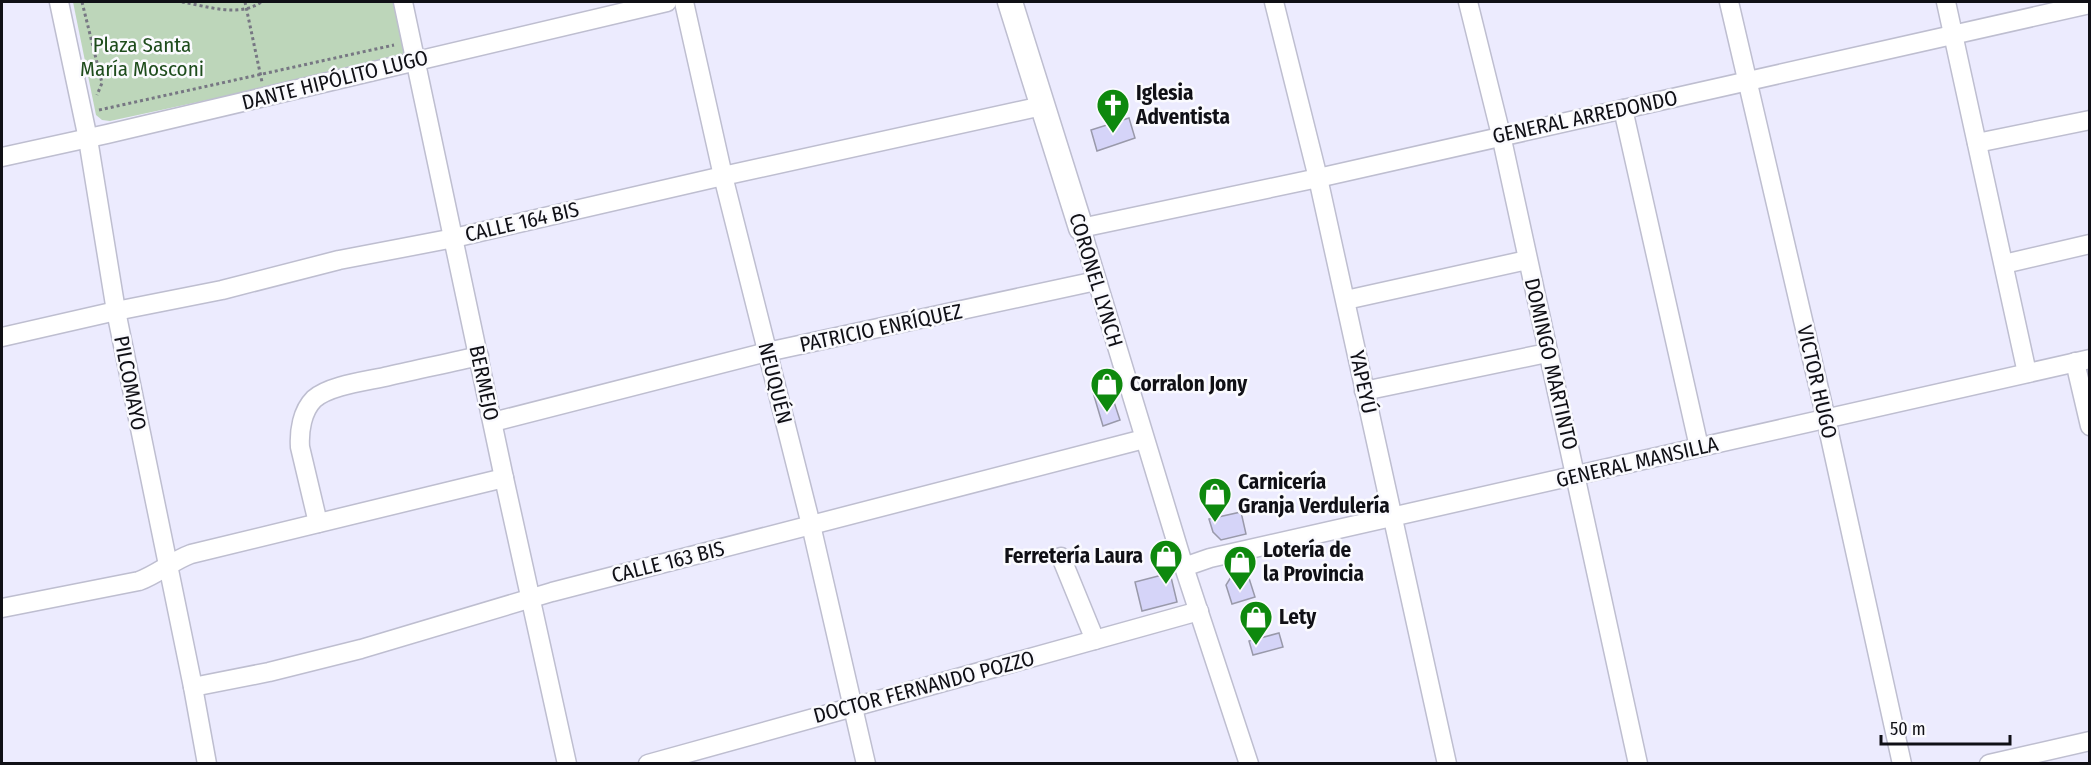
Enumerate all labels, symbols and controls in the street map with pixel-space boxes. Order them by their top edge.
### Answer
park label: Plaza Santa María Mosconi [80,32,204,82]
street label: DANTE HIPÓLITO LUGO [239,44,431,116]
place label: Iglesia Adventista [1135,80,1230,130]
street label: GENERAL ARREDONDO [1490,85,1680,149]
church icon: Iglesia Adventista [1095,87,1131,134]
street label: CALLE 164 BIS [462,196,582,248]
street label: CORONEL LYNCH [1063,210,1129,350]
street label: DOMINGO MARTINTO [1519,275,1583,453]
street label: PATRICIO ENRÍQUEZ [797,298,965,358]
street label: VICTOR HUGO [1791,323,1843,441]
street label: PILCOMAYO [108,333,152,433]
street label: NEUQUÉN [752,340,798,426]
street label: BERMEJO [463,343,505,423]
street label: YAPEYÚ [1344,348,1382,416]
shop icon: Corralon Jony [1089,366,1125,413]
place label: Corralon Jony [1130,371,1248,397]
street label: GENERAL MANSILLA [1553,431,1721,493]
place label: Carnicería Granja Verdulería [1238,469,1390,519]
shop icon: Carnicería Granja Verdulería [1197,476,1233,523]
street label: CALLE 163 BIS [609,535,727,589]
place label: Lotería de la Provincia [1263,537,1364,587]
shop icon: Ferretería Laura [1148,538,1184,585]
place label: Ferretería Laura [1004,543,1143,569]
shop icon: Lotería de la Provincia [1222,544,1258,591]
shop icon: Lety [1238,599,1274,646]
place label: Lety [1279,604,1317,630]
street label: DOCTOR FERNANDO POZZO [811,645,1037,729]
scale bar [1881,708,2010,746]
text: 50 m [1890,718,1926,740]

